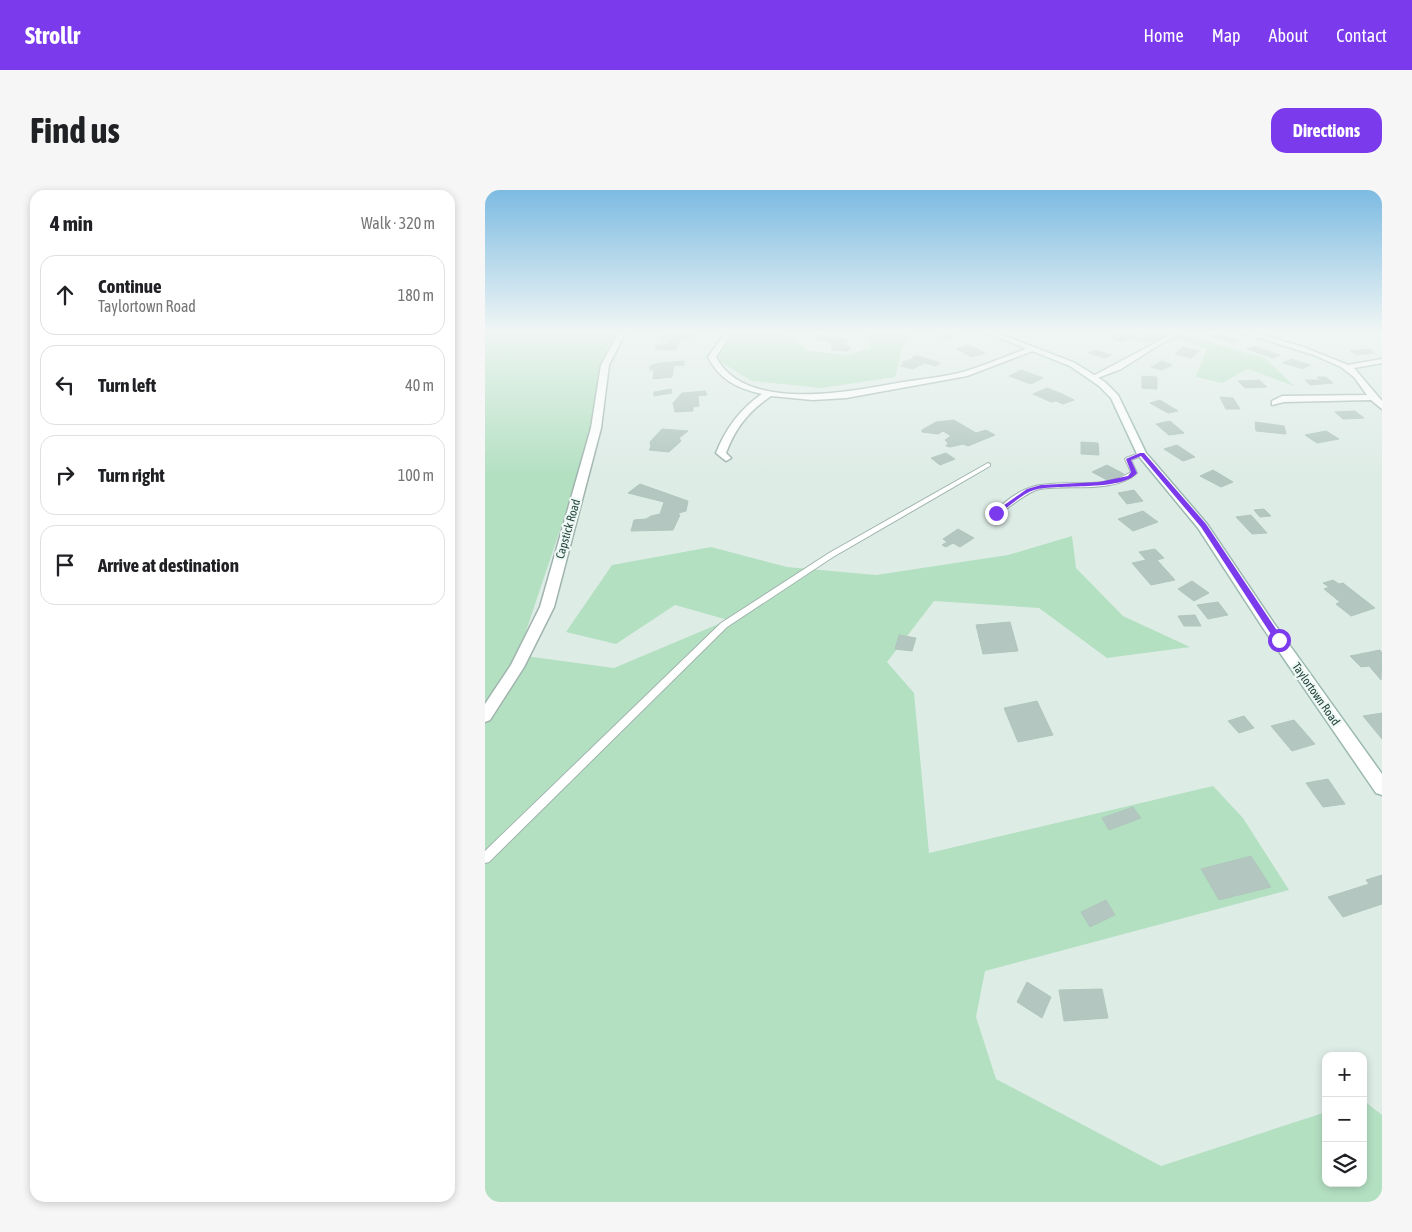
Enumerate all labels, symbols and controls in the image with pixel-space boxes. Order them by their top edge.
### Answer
text: Strollr [25,22,80,49]
text: Home [1144,25,1184,46]
text: Map [1212,25,1241,46]
text: About [1269,25,1308,46]
text: Contact [1336,25,1387,46]
button: Directions [1271,108,1382,153]
text: Find us [30,110,120,150]
text: 4 min [50,211,93,235]
text: Walk · 320 m [361,214,435,232]
text: Continue [98,275,162,297]
icon: ahead [51,281,79,309]
text: 180 m [398,286,434,304]
text: Taylortown Road [98,297,196,315]
icon: left [51,371,79,399]
text: Turn left [98,374,156,396]
text: 40 m [405,376,434,394]
icon: right [51,461,79,489]
text: Turn right [98,464,165,486]
text: 100 m [398,466,434,484]
street label: Capstick Road [553,498,583,560]
route end [985,502,1008,525]
icon: arrive [51,551,79,579]
text: Arrive at destination [98,554,239,576]
route start [1268,629,1291,652]
street label: Taylortown Road [1289,660,1343,728]
map controls [1322,1052,1367,1187]
button: + [1322,1052,1367,1097]
button: − [1322,1097,1367,1142]
button: layers [1322,1142,1367,1187]

